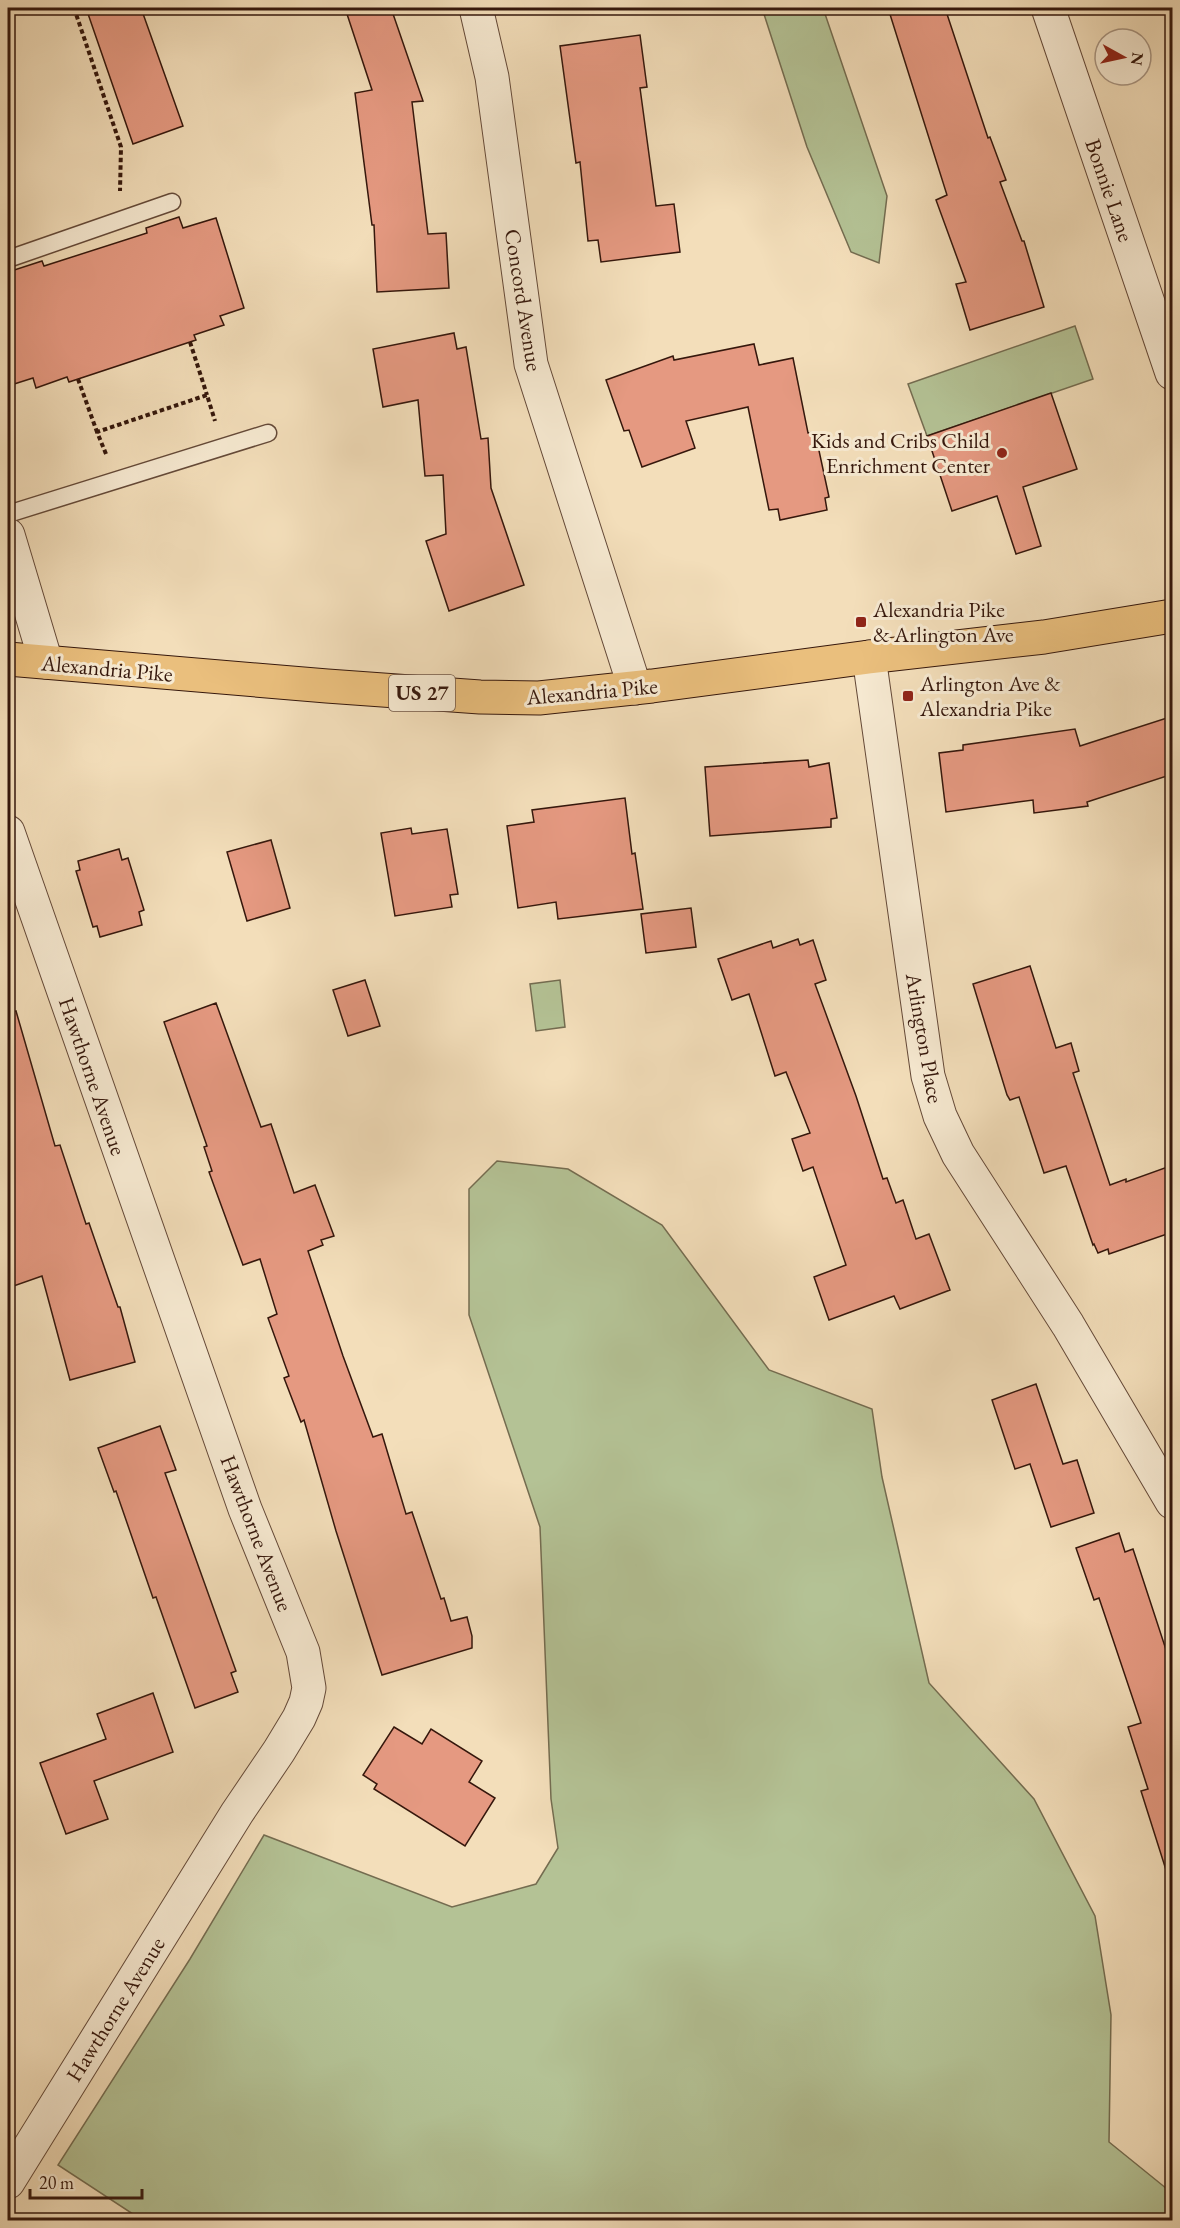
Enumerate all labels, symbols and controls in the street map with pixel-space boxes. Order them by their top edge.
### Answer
north arrow [1093,27,1153,87]
text: N [1126,51,1149,67]
street label: Bonnie Lane [1078,135,1141,246]
street label: Concord Avenue [498,227,549,374]
place label: Kids and Cribs Child Enrichment Center [811,426,991,480]
marker: Kids and Cribs Child Enrichment Center [995,446,1009,460]
place label: Alexandria Pike & Arlington Ave [872,595,1014,649]
marker: Alexandria Pike & Arlington Ave [854,615,868,629]
street label: Alexandria Pike [39,648,174,689]
place label: Arlington Ave & Alexandria Pike [919,669,1061,723]
street label: Alexandria Pike [524,671,659,712]
road number: US 27 [389,675,455,711]
marker: Arlington Ave & Alexandria Pike [901,689,915,703]
street label: Arlington Place [899,970,950,1106]
street label: Hawthorne Avenue [52,993,133,1159]
street label: Hawthorne Avenue [213,1451,300,1616]
street label: Hawthorne Avenue [59,1931,172,2087]
scale bar [30,2162,142,2200]
text: 20 m [39,2171,74,2194]

